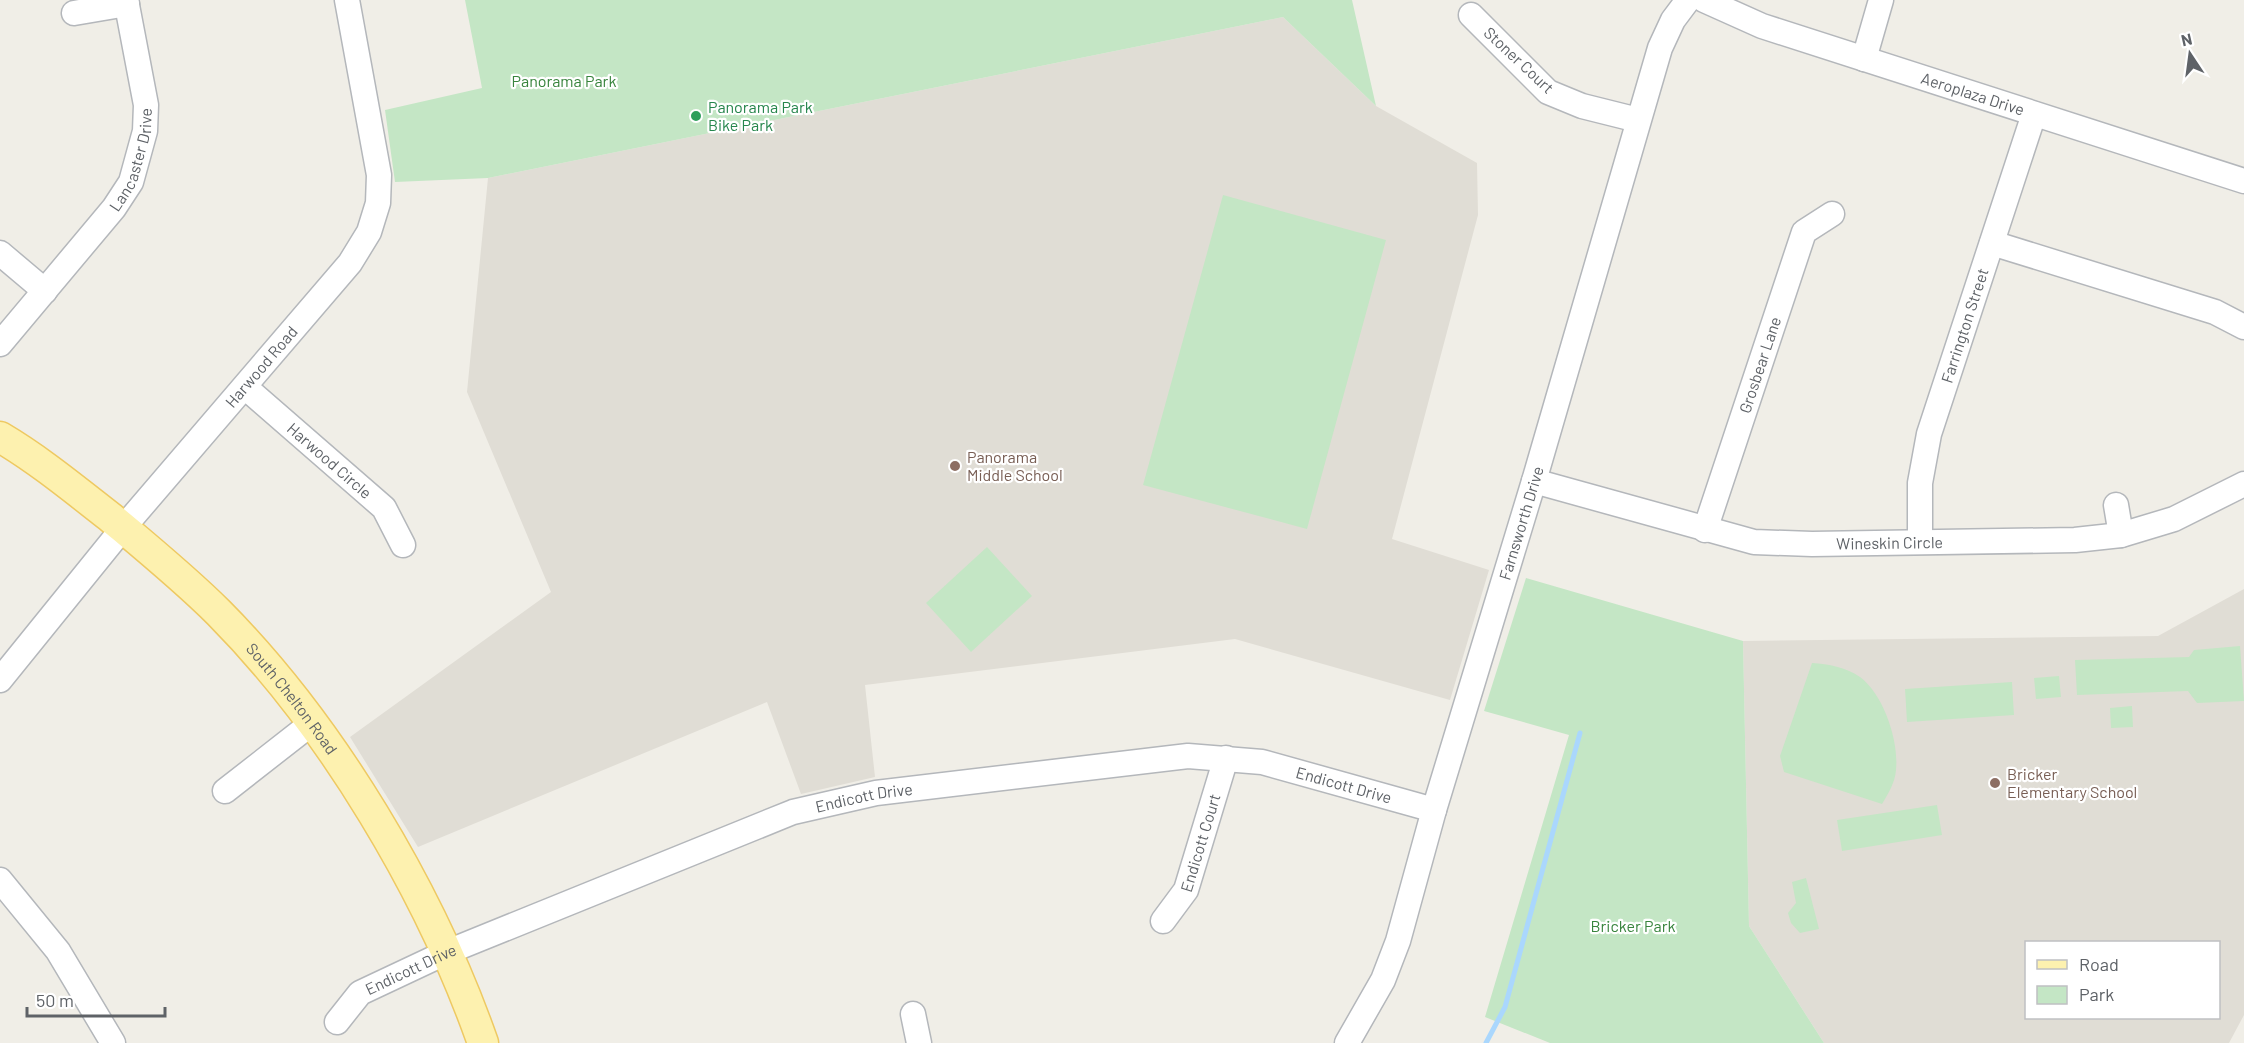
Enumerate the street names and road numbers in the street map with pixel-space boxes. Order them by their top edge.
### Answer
street label: Stoner Court [1480,22,1558,97]
street label: Aeroplaza Drive [1919,68,2027,119]
street label: Lancaster Drive [105,108,155,214]
street label: Farrington Street [1936,266,1992,385]
street label: Grosbear Lane [1735,314,1784,415]
street label: Harwood Road [221,322,301,411]
street label: Harwood Circle [284,418,376,502]
street label: Farnsworth Drive [1494,464,1547,582]
street label: Wineskin Circle [1836,532,1943,553]
street label: South Chelton Road [243,639,342,758]
street label: Endicott Drive [1294,762,1394,807]
street label: Endicott Drive [814,779,913,816]
street label: Endicott Court [1176,791,1224,894]
street label: Endicott Drive [362,939,459,998]

